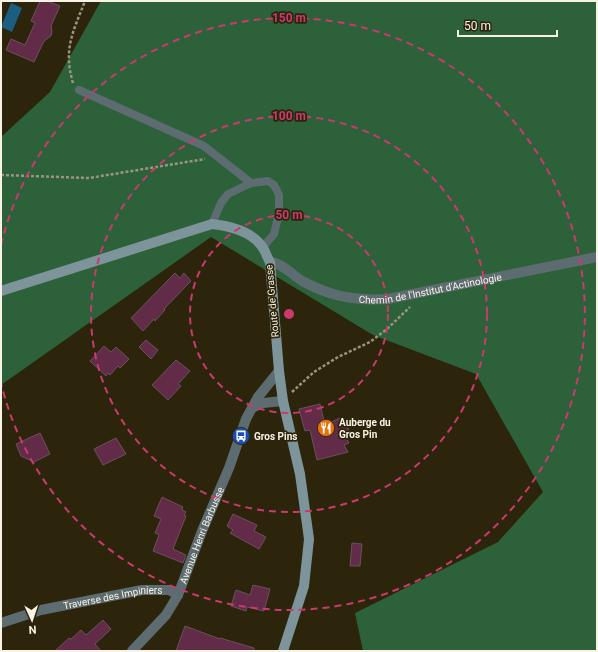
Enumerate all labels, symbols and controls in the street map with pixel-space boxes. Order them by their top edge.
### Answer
text: 150 m [272,11,306,25]
scale bar [458,12,557,38]
text: 50 m [464,19,491,33]
text: 100 m [272,109,306,123]
text: 50 m [275,208,303,222]
street label: Route de Grasse [263,264,281,338]
street label: Chemin de l'Institut d'Actinologie [358,271,502,305]
centre of rings [282,307,296,321]
place label: Auberge du Gros Pin [339,417,391,440]
restaurant icon: Auberge du Gros Pin [316,418,336,438]
bus stop icon: Gros Pins [231,426,251,446]
place label: Gros Pins [254,431,297,442]
street label: Avenue Henri Barbusse [177,485,226,585]
street label: Traverse des Impiniers [62,585,162,611]
north arrow [12,600,52,640]
text: N [28,623,37,636]

